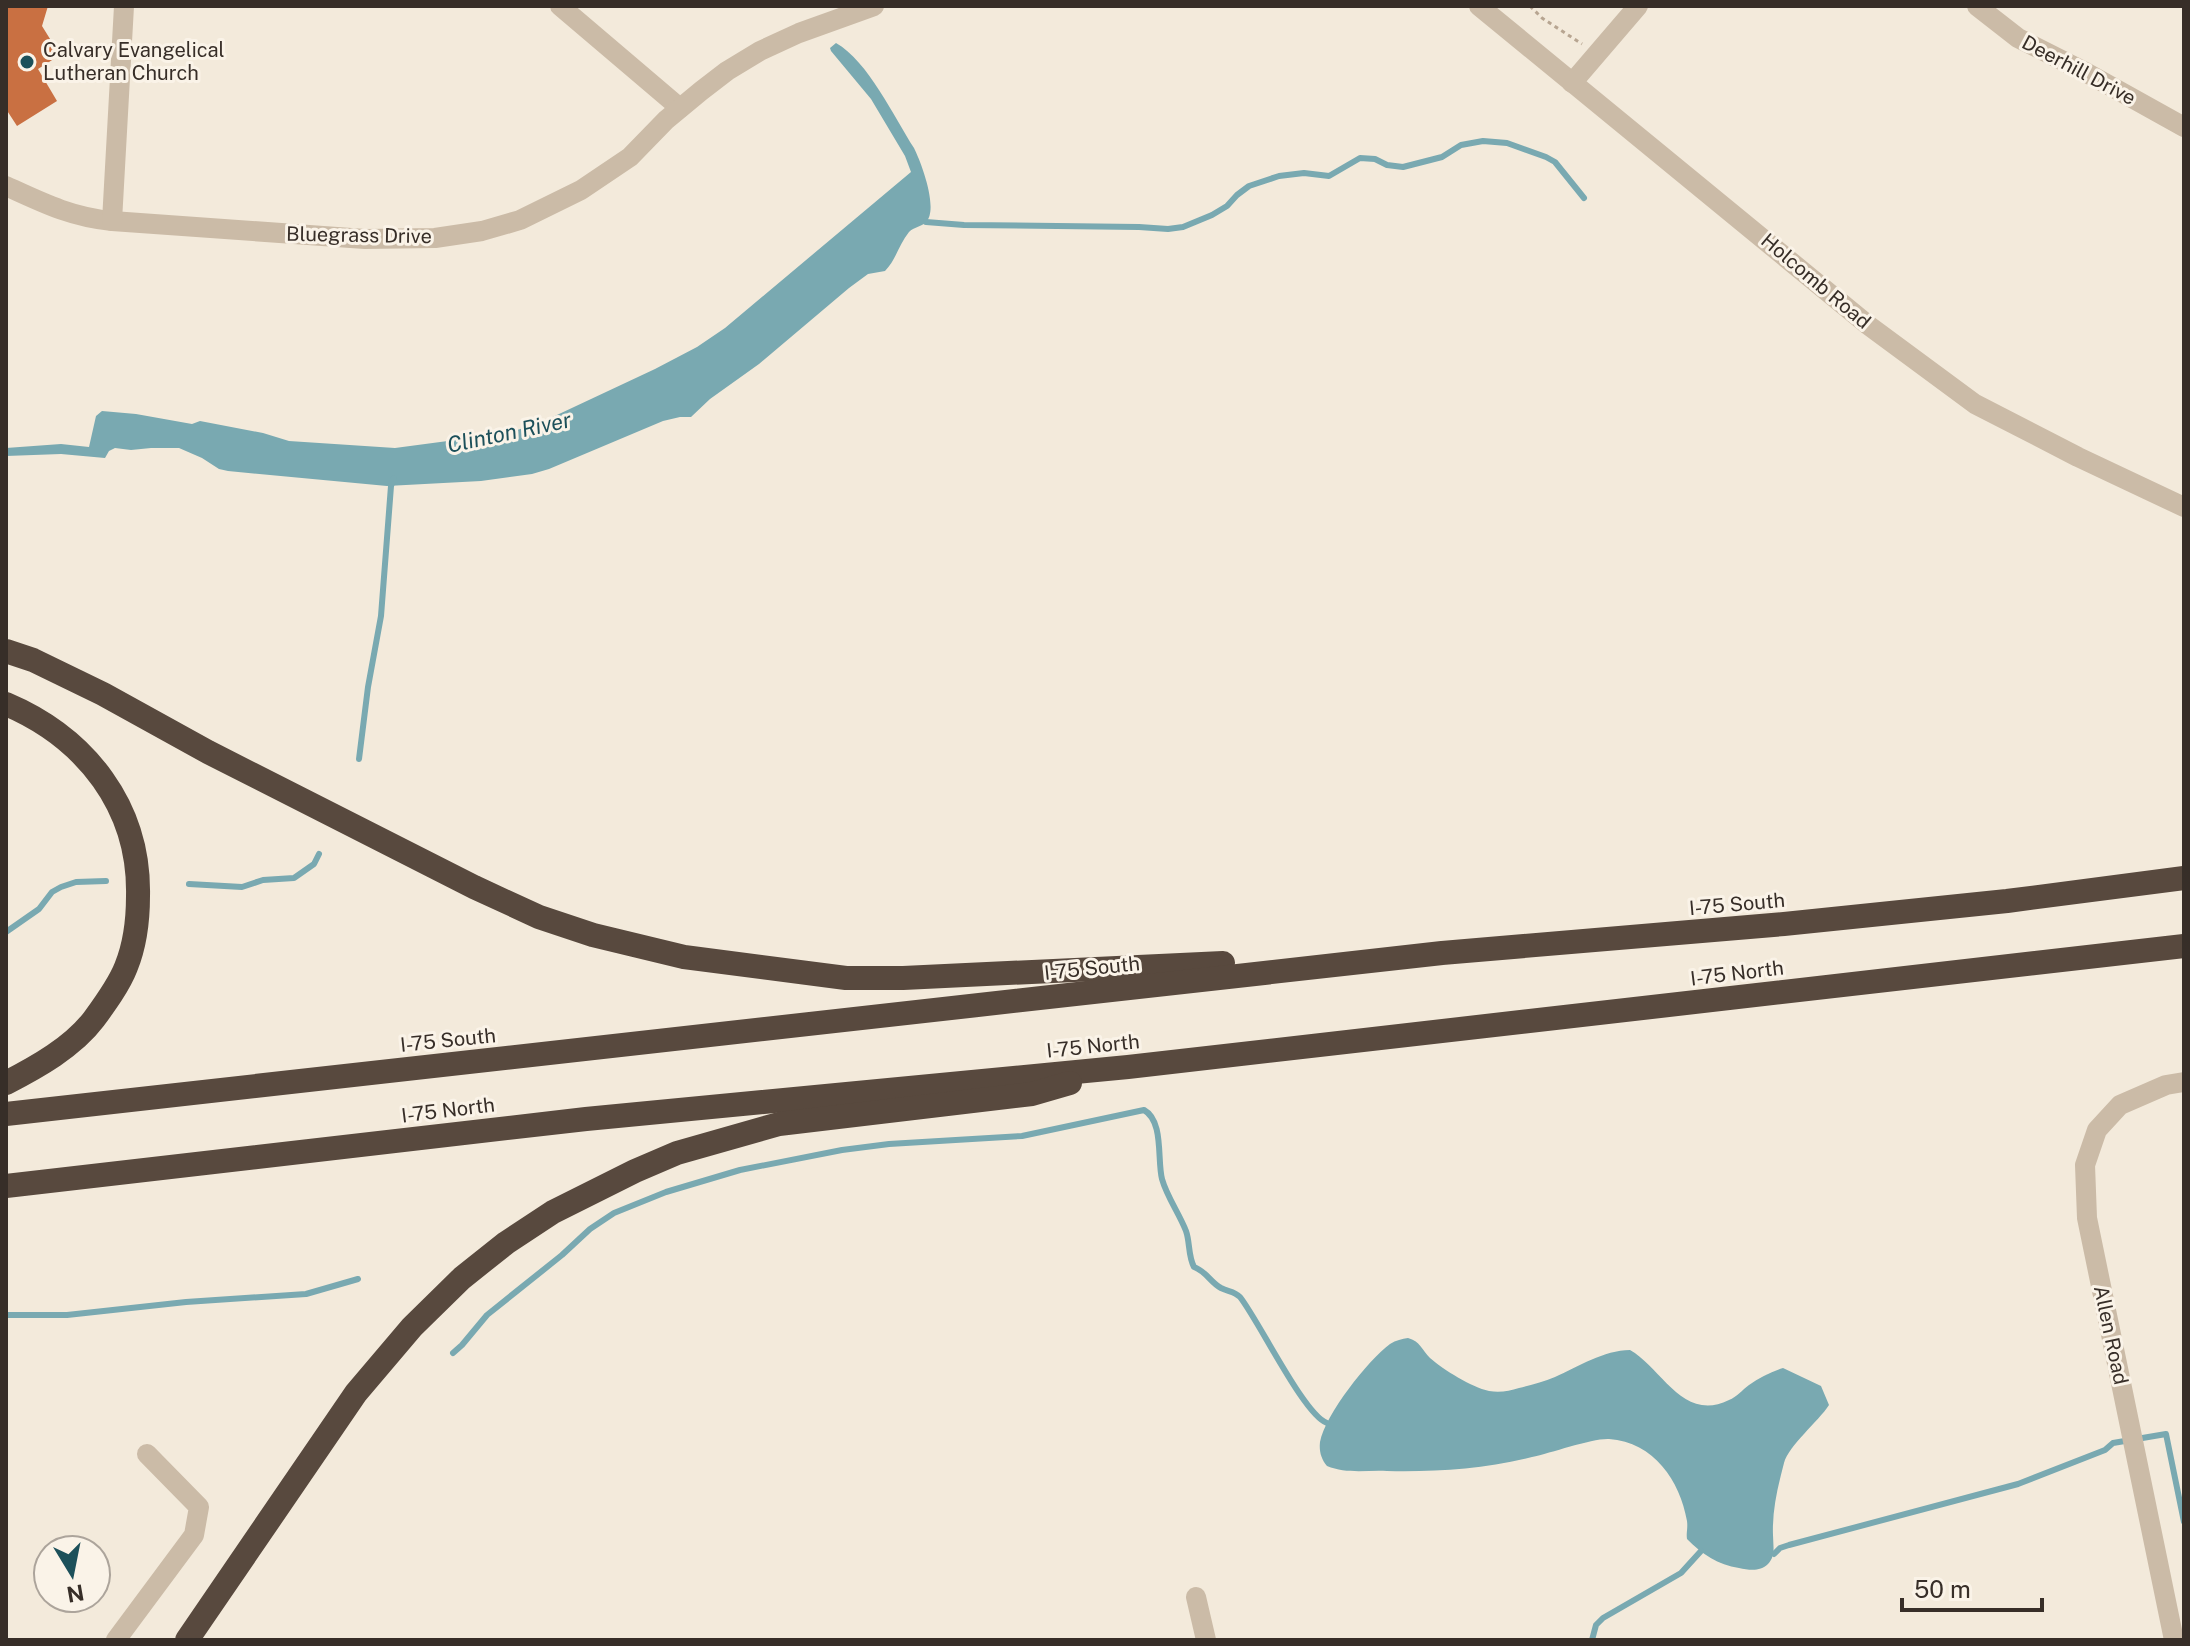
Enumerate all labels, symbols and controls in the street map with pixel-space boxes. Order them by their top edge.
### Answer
street label: Deerhill Drive [2018,30,2140,110]
place label: Calvary Evangelical Lutheran Church [43,38,225,85]
marker: Calvary Evangelical Lutheran Church [18,53,36,71]
street label: Bluegrass Drive [286,222,432,248]
street label: Holcomb Road [1756,228,1876,334]
water label: Clinton River [445,406,574,458]
street label: I-75 South [1688,888,1786,920]
street label: I-75 South [1043,951,1141,985]
street label: I-75 North [1689,955,1785,991]
street label: I-75 South [399,1023,497,1057]
street label: I-75 North [1045,1029,1141,1063]
street label: I-75 North [400,1092,496,1128]
street label: Allen Road [2089,1283,2133,1387]
north arrow [32,1534,112,1614]
scale bar [1902,1562,2042,1612]
text: 50 m [1914,1575,1971,1603]
text: N [65,1579,86,1608]

